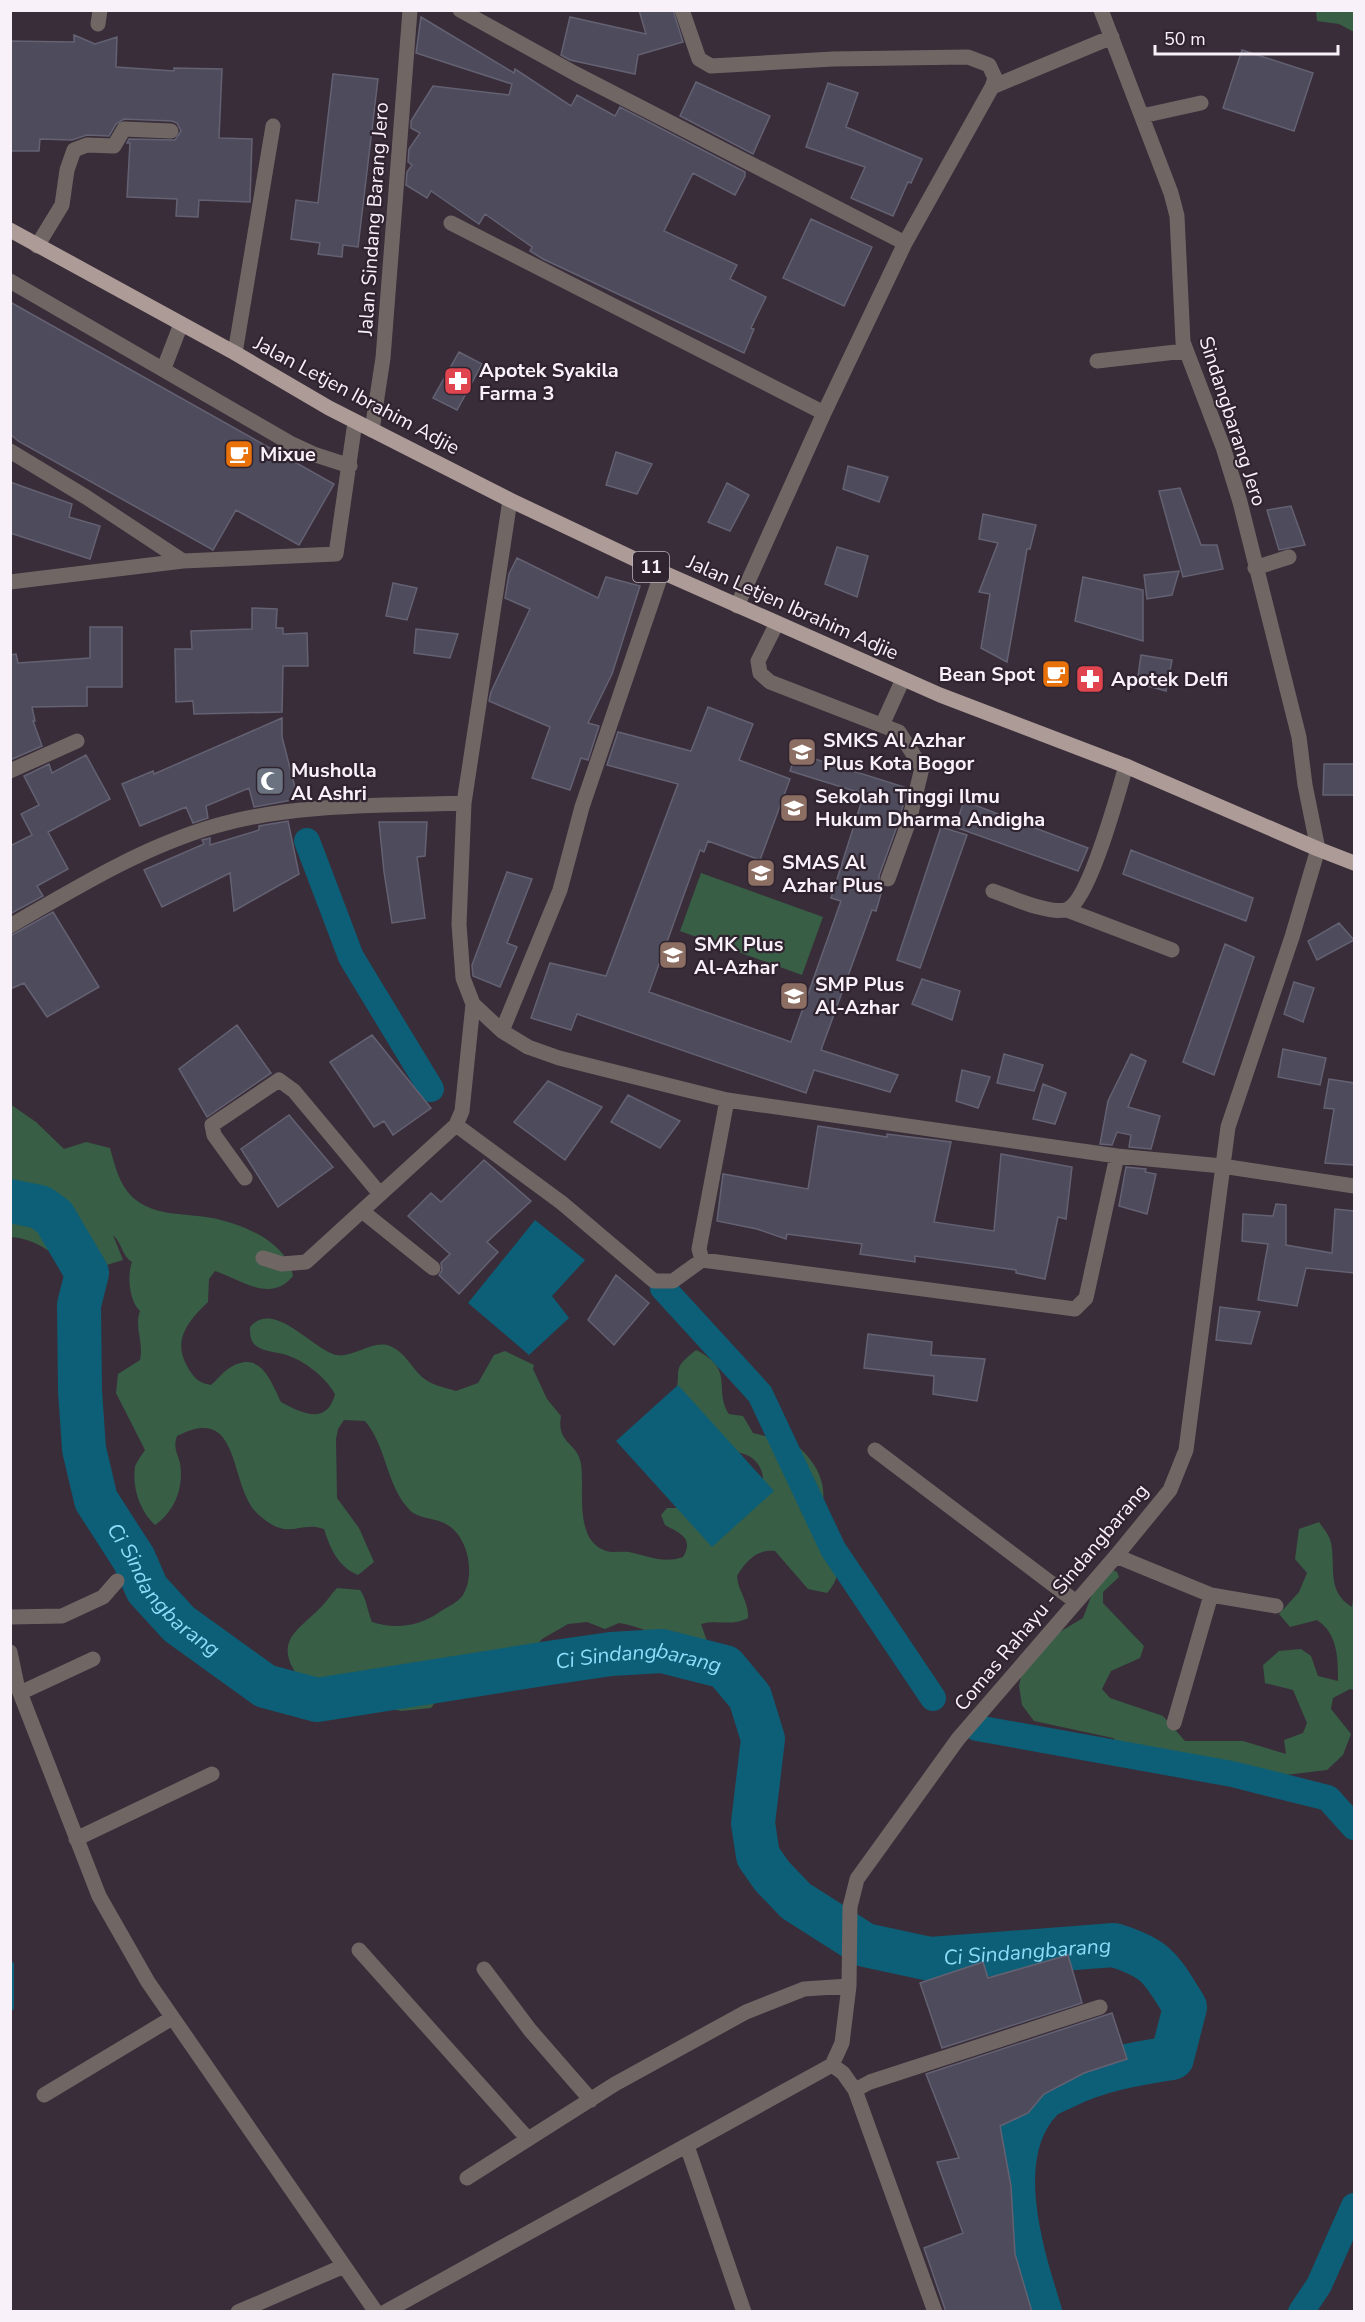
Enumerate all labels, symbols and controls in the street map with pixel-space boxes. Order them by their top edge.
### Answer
scale bar [1155,18,1338,56]
text: 50 m [1164,27,1206,51]
street label: Jalan Sindang Barang Jero [352,101,395,338]
street label: Jalan Letjen Ibrahim Adjie [248,329,464,461]
street label: Sindangbarang Jero [1192,333,1273,510]
place label: Apotek Syakila Farma 3 [479,357,619,407]
pharmacy icon: Apotek Syakila Farma 3 [442,365,474,397]
cafe icon: Mixue [223,438,255,470]
place label: Mixue [260,441,316,468]
street label: Jalan Letjen Ibrahim Adjie [682,548,903,666]
road number: 11 [633,552,669,582]
cafe icon: Bean Spot [1040,658,1072,690]
place label: Bean Spot [939,661,1035,688]
pharmacy icon: Apotek Delfi [1074,663,1106,695]
place label: Apotek Delfi [1111,666,1228,693]
place label: SMKS Al Azhar Plus Kota Bogor [823,727,974,777]
school or university icon: SMKS Al Azhar Plus Kota Bogor [786,736,818,768]
place label: Musholla Al Ashri [291,757,377,807]
mosque icon: Musholla Al Ashri [254,765,286,797]
place label: Sekolah Tinggi Ilmu Hukum Dharma Andigha [815,783,1045,833]
school or university icon: Sekolah Tinggi Ilmu Hukum Dharma Andigha [778,792,810,824]
place label: SMAS Al Azhar Plus [782,849,883,899]
school or university icon: SMAS Al Azhar Plus [745,857,777,889]
place label: SMK Plus Al-Azhar [694,931,784,981]
school or university icon: SMK Plus Al-Azhar [657,939,689,971]
place label: SMP Plus Al-Azhar [815,971,904,1021]
school or university icon: SMP Plus Al-Azhar [778,980,810,1012]
street label: Comas Rahayu - Sindangbarang [948,1478,1155,1717]
water label: Ci Sindangbarang [100,1517,226,1663]
water label: Ci Sindangbarang [554,1636,724,1680]
water label: Ci Sindangbarang [942,1931,1112,1972]

